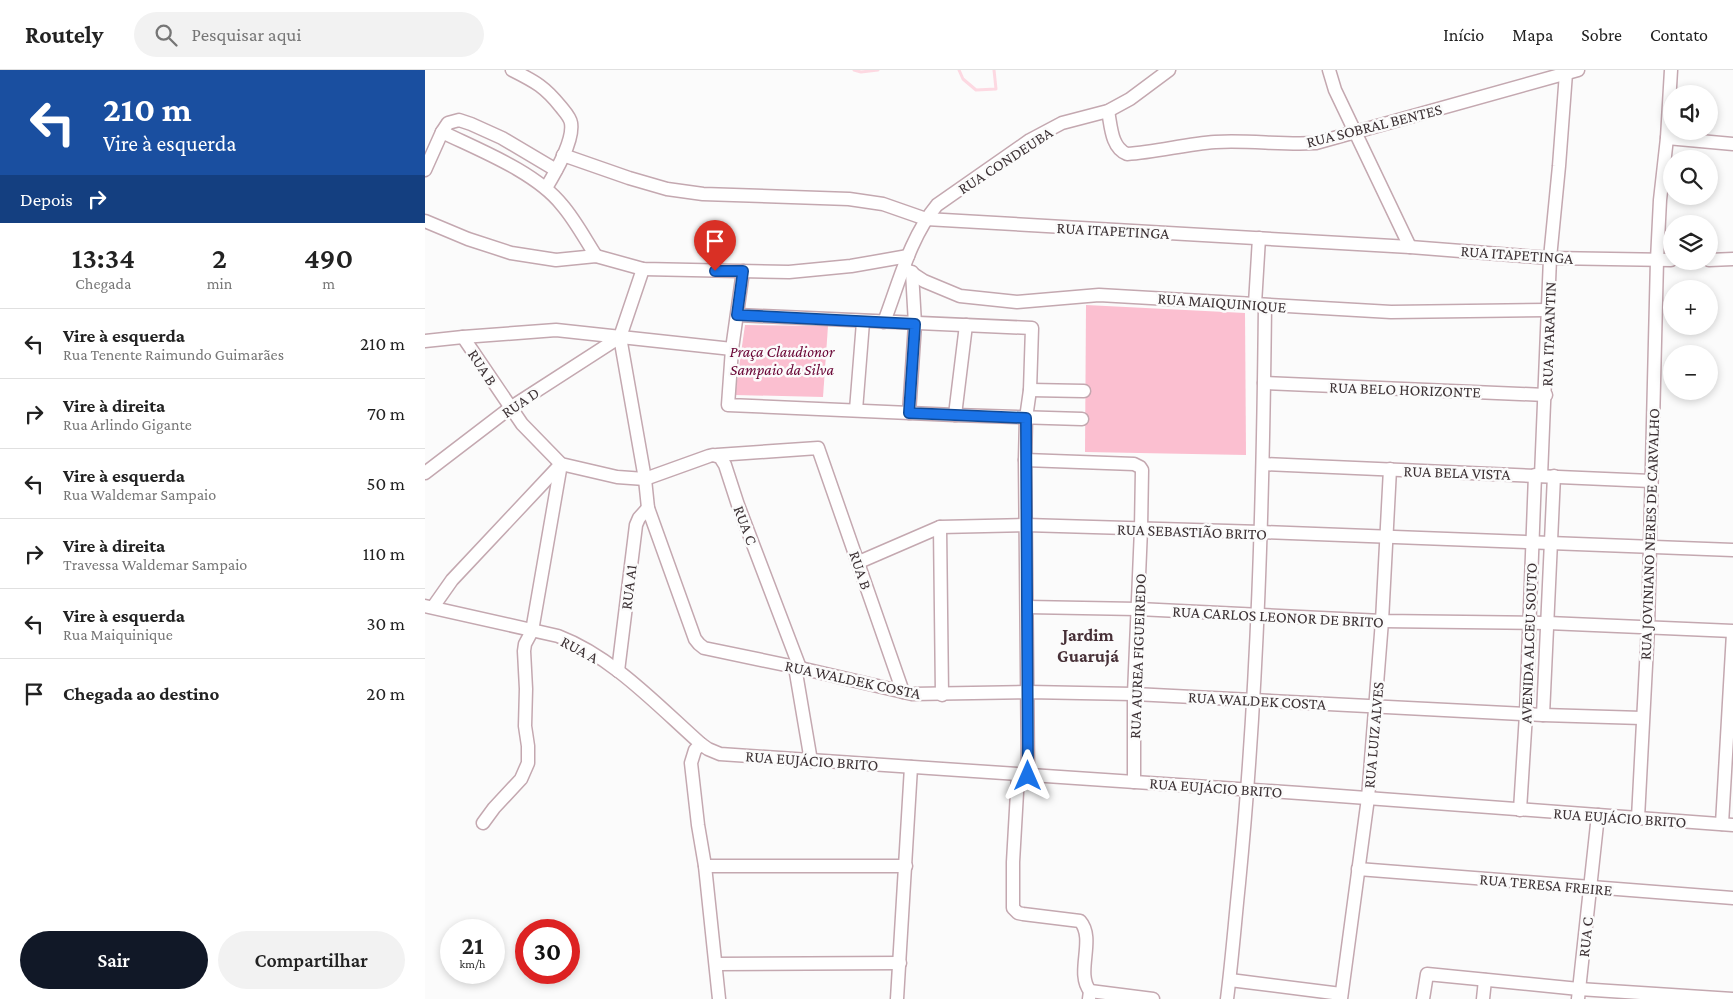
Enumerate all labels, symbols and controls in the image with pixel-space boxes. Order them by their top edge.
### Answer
search box [134,12,484,57]
text: Routely [25,21,104,48]
icon: search [152,21,180,49]
text: Pesquisar aqui [192,24,301,45]
text: Início [1443,25,1484,45]
text: Mapa [1512,25,1553,45]
text: Sobre [1581,25,1622,45]
text: Contato [1650,25,1708,45]
map controls [1663,85,1718,400]
button: sound [1663,85,1718,140]
icon: left [20,90,85,155]
text: 210 m [103,90,192,129]
street label: RUA SOBRAL BENTES [1305,100,1444,151]
street label: RUA CONDEUBA [955,123,1056,197]
text: Vire à esquerda [103,131,236,156]
button: search [1663,150,1718,205]
icon: right [83,185,111,213]
text: Depois [20,189,73,210]
button: layers [1663,215,1718,270]
street label: RUA ITAPETINGA [1056,219,1171,242]
pin [694,220,736,271]
icon: arrive [701,227,729,255]
text: 13:34 [72,241,135,274]
text: 2 [212,241,227,274]
text: 490 [304,241,353,274]
street label: RUA ITAPETINGA [1460,242,1575,267]
text: Chegada [75,275,131,292]
text: min [207,275,232,292]
text: m [322,275,335,292]
button: + [1663,280,1718,335]
street label: RUA ITARANTIN [1538,281,1559,387]
street label: RUA MAIQUINIQUE [1157,290,1287,316]
text: Vire à esquerda [63,325,185,346]
icon: left [20,330,48,358]
text: 210 m [360,333,405,354]
park label: Praça Claudionor Sampaio da Silva [729,343,835,379]
button: − [1663,345,1718,400]
text: Rua Tenente Raimundo Guimarães [63,346,284,363]
street label: RUA B [465,346,501,389]
street label: RUA BELO HORIZONTE [1329,378,1481,401]
street label: RUA D [498,384,542,421]
text: Vire à direita [63,395,165,416]
icon: right [20,400,48,428]
text: 70 m [367,403,405,424]
street label: RUA JOVINIANO NERES DE CARVALHO [1637,408,1663,660]
text: Rua Arlindo Gigante [63,416,192,433]
street label: RUA BELA VISTA [1403,462,1512,483]
text: Vire à esquerda [63,465,185,486]
icon: left [20,470,48,498]
text: 50 m [366,473,405,494]
text: Rua Waldemar Sampaio [63,486,216,503]
street label: RUA C [730,503,761,547]
street label: RUA SEBASTIÃO BRITO [1117,520,1267,543]
text: Vire à direita [63,535,165,556]
icon: right [20,540,48,568]
text: 110 m [363,543,405,564]
street label: RUA B [846,549,875,592]
text: Travessa Waldemar Sampaio [63,556,247,573]
street label: AVENIDA ALCEU SOUTO [1517,562,1540,724]
street label: RUA A1 [617,564,640,611]
street label: RUA AUREA FIGUEIREDO [1126,573,1149,739]
street label: RUA CARLOS LEONOR DE BRITO [1172,602,1384,631]
text: Vire à esquerda [63,605,185,626]
icon: left [20,610,48,638]
text: 30 m [366,613,405,634]
district label: Jardim Guarujá [1057,625,1119,667]
text: Rua Maiquinique [63,626,173,643]
street label: RUA A [558,633,602,667]
street label: RUA WALDEK COSTA [783,657,923,702]
icon: arrive [20,680,48,708]
street label: RUA LUIZ ALVES [1360,681,1387,789]
text: Chegada ao destino [63,683,219,704]
text: 20 m [366,683,405,704]
street label: RUA WALDEK COSTA [1187,688,1327,713]
street label: RUA EUJÁCIO BRITO [745,747,879,775]
position arrow [1001,749,1053,801]
street label: RUA EUJÁCIO BRITO [1149,774,1283,802]
street label: RUA EUJÁCIO BRITO [1553,804,1687,832]
street label: RUA TERESA FREIRE [1479,870,1613,899]
street label: RUA C [1575,916,1596,958]
speed limit sign: 30 [515,919,580,984]
button: Sair [20,931,208,989]
button: Compartilhar [218,931,405,989]
text: 21 [461,932,484,959]
text: km/h [460,957,485,971]

